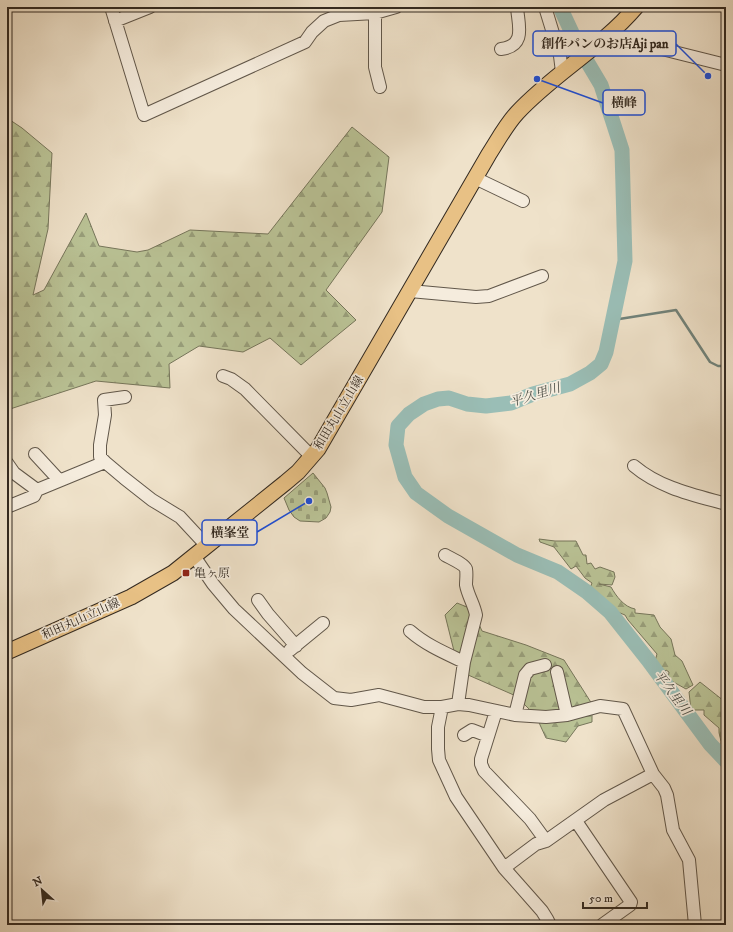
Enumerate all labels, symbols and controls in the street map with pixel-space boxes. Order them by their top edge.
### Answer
callout: 創作パンのお店Aji pan [533,31,676,56]
text: 創作パンのお店Aji pan [541,36,669,53]
callout: 横峰 [603,90,645,115]
text: 横峰 [611,95,637,111]
street label: 和田丸山立山線 [311,373,367,453]
water label: 平久里川 [508,379,564,410]
callout: 横峯堂 [202,520,257,545]
text: 横峯堂 [210,525,250,541]
place label: 亀ヶ原 [194,566,230,581]
marker: 亀ヶ原 [181,568,191,578]
street label: 和田丸山立山線 [40,595,122,643]
water label: 平久里川 [650,667,695,720]
north arrow [22,870,62,910]
text: N [31,874,45,890]
scale bar [583,884,647,910]
text: 50 m [589,891,613,906]

